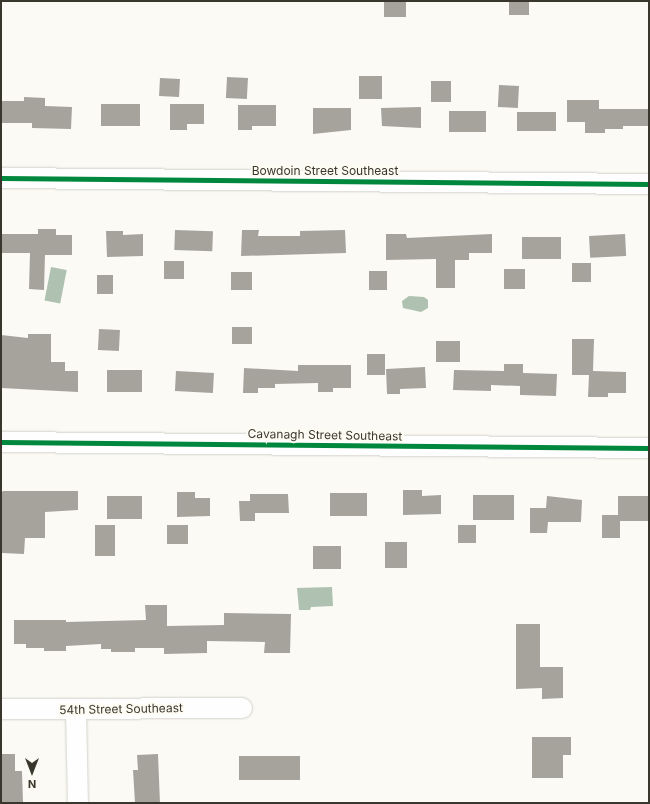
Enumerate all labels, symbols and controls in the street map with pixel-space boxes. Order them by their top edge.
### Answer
street label: Bowdoin Street Southeast [252,164,398,178]
street label: Cavanagh Street Southeast [248,426,402,444]
street label: 54th Street Southeast [59,701,183,717]
north arrow [12,752,52,792]
text: N [28,777,36,791]

